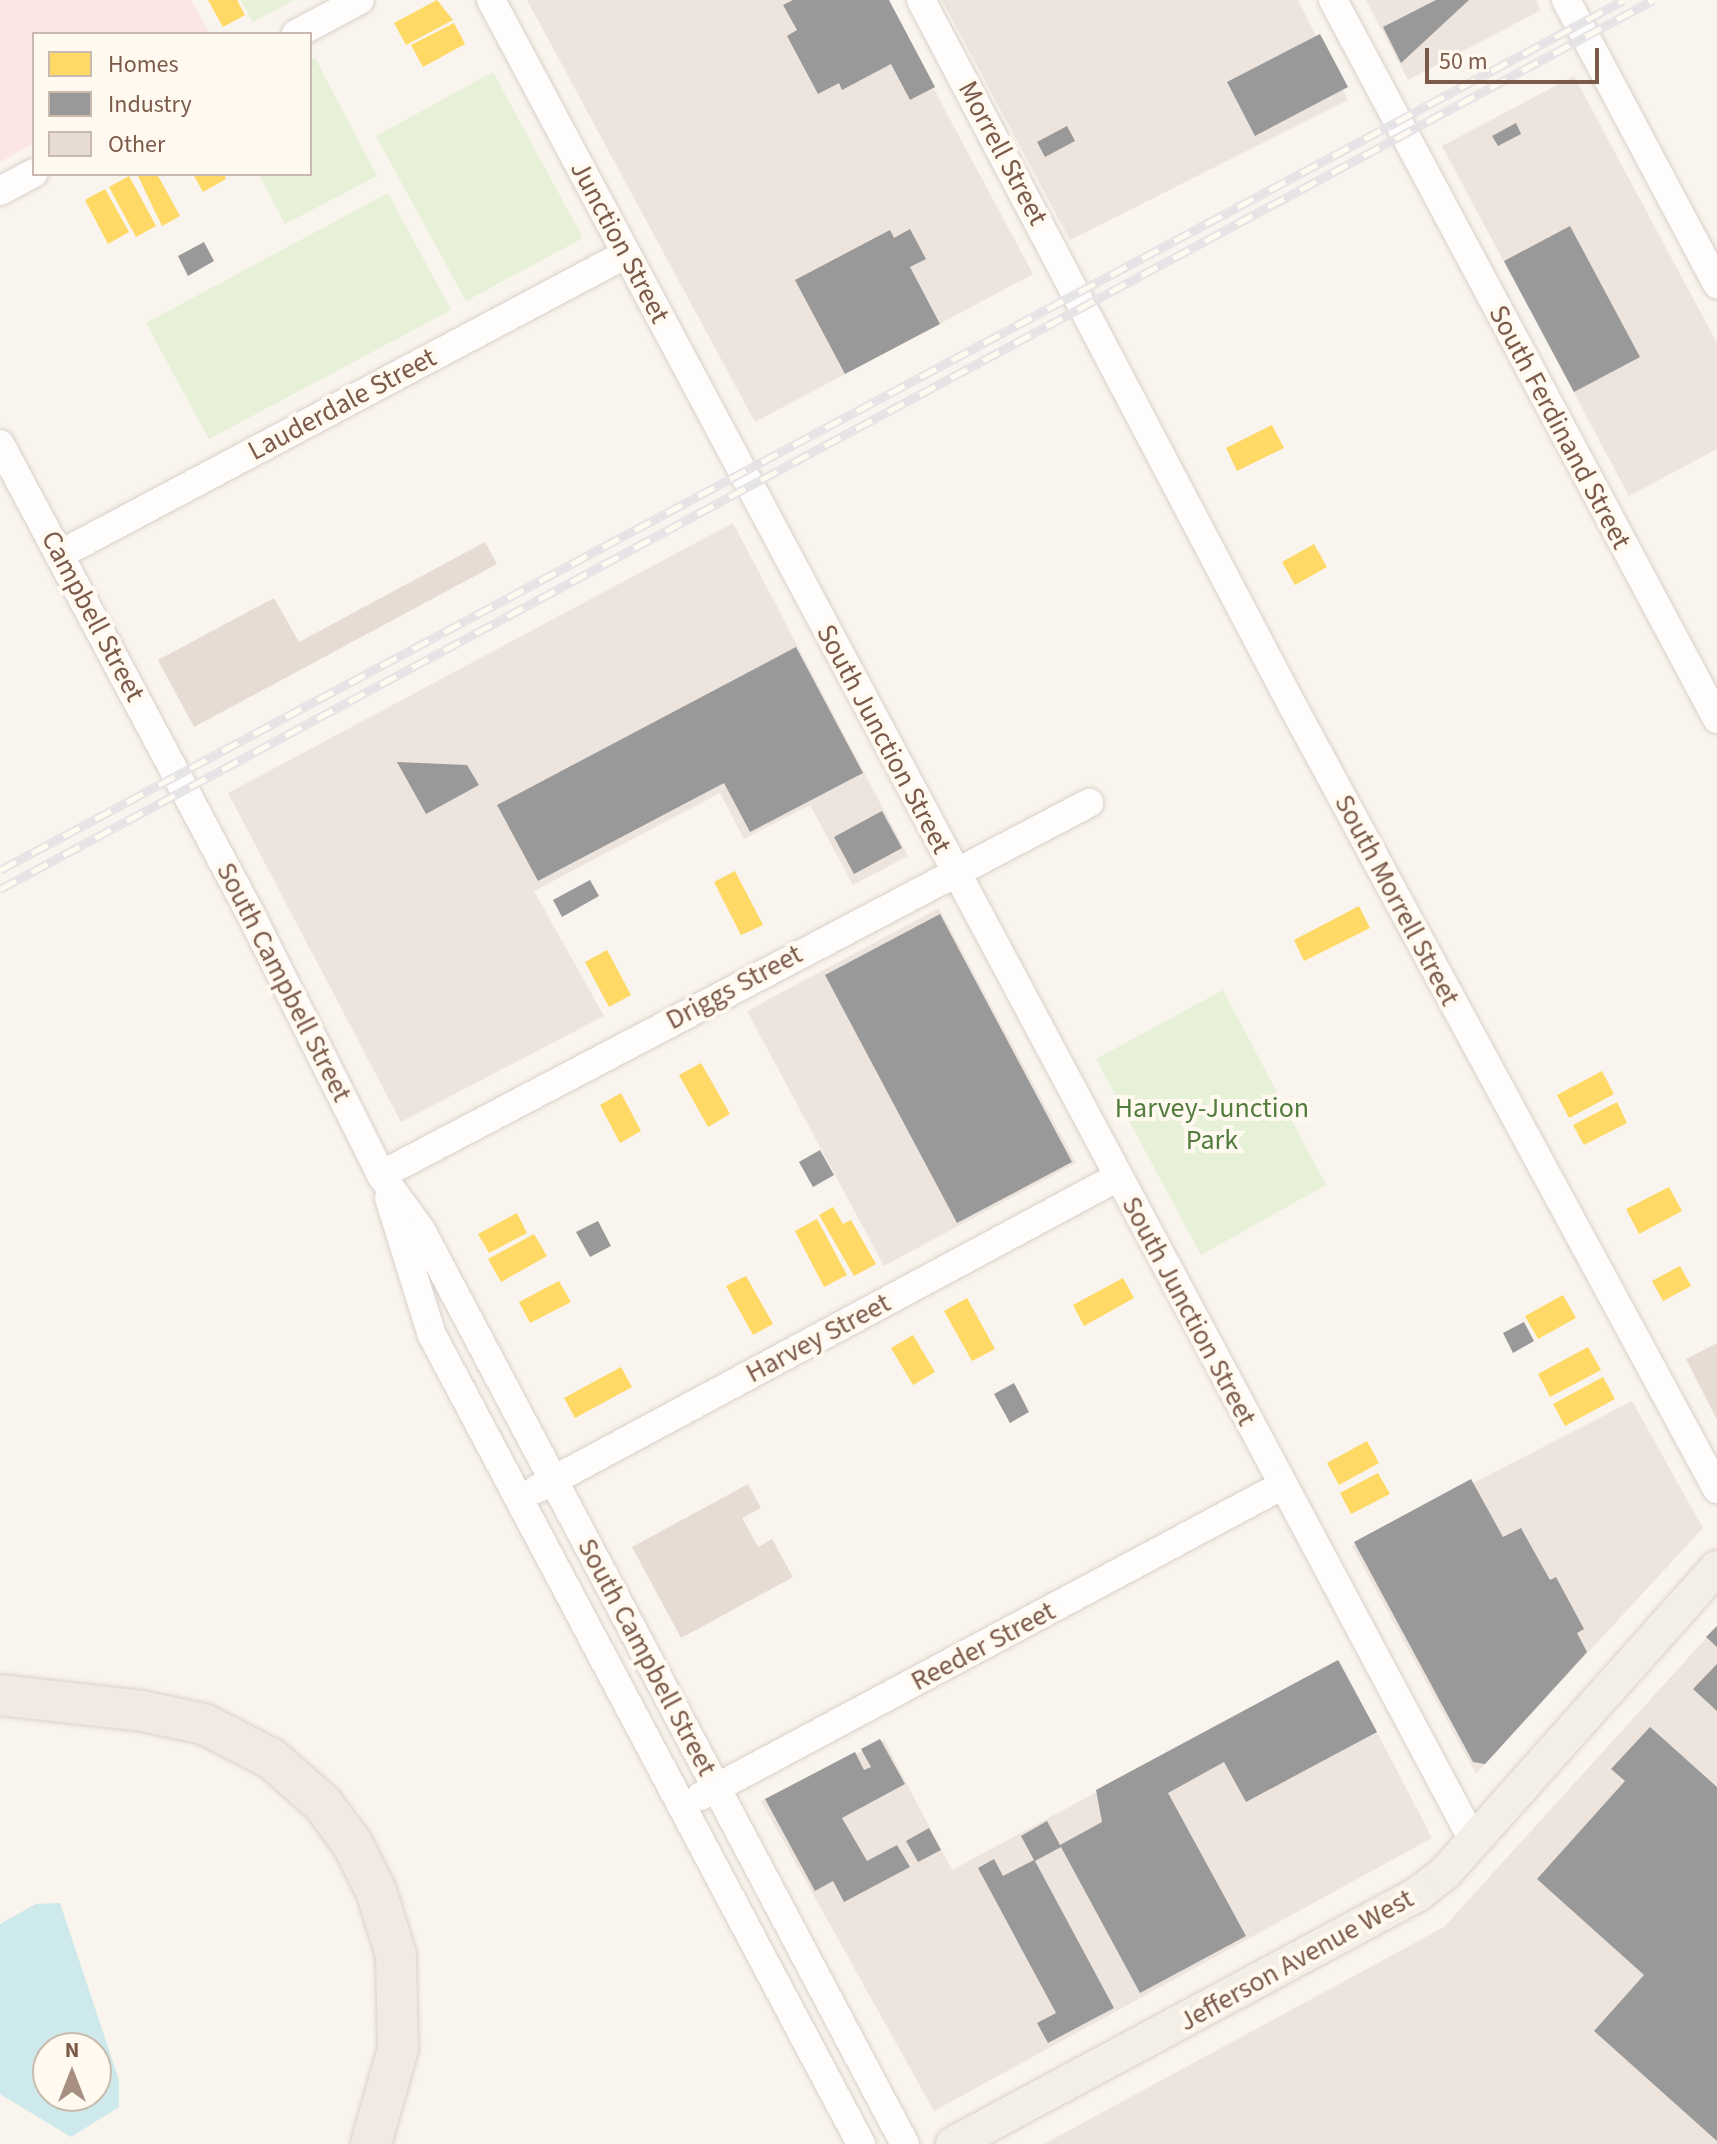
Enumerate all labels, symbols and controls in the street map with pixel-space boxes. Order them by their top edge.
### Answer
legend [32,32,312,176]
scale bar [1429,32,1603,82]
text: 50 m [1439,44,1488,79]
text: Homes [108,47,179,82]
street label: Morrell Street [951,75,1055,231]
text: Industry [108,87,192,122]
text: Other [108,127,165,162]
street label: Junction Street [563,155,677,329]
street label: South Ferdinand Street [1482,300,1638,554]
street label: Lauderdale Street [242,340,442,468]
street label: Campbell Street [34,525,152,707]
street label: South Junction Street [809,619,959,859]
street label: South Morrell Street [1327,789,1467,1011]
street label: South Campbell Street [209,857,359,1107]
street label: Driggs Street [660,937,808,1037]
park label: Harvey-Junction Park [1115,1091,1309,1157]
street label: South Junction Street [1114,1191,1264,1431]
street label: Harvey Street [740,1286,896,1390]
street label: South Campbell Street [570,1533,724,1781]
street label: Reeder Street [905,1594,1061,1698]
street label: Jefferson Avenue West [1173,1882,1419,2038]
north arrow [32,2032,112,2112]
text: N [65,2034,79,2066]

